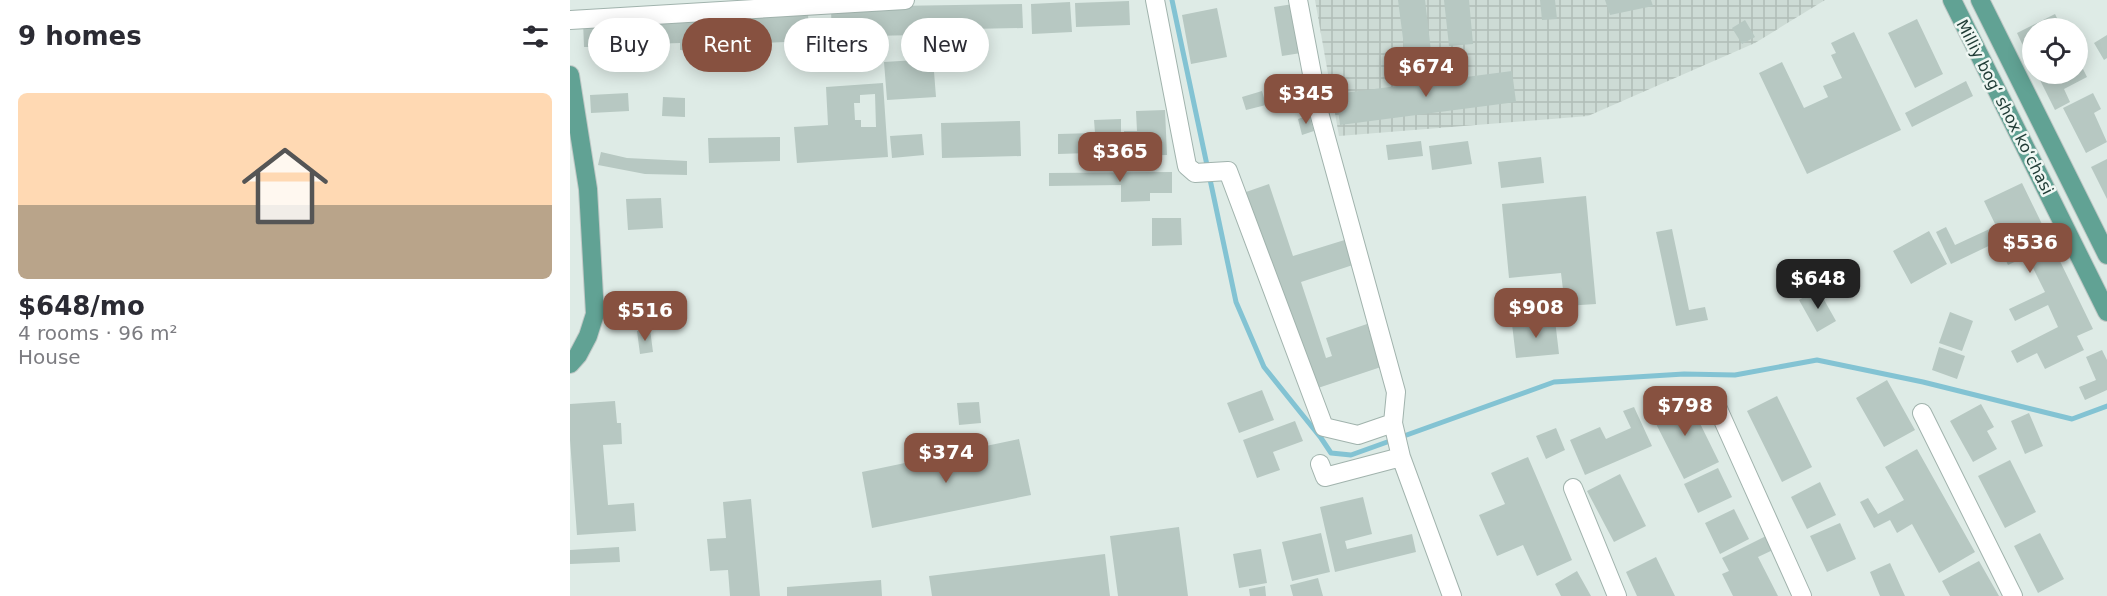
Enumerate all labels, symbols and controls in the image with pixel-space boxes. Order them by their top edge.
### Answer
street label: Milliy bog‘ shox ko‘chasi [1953,16,2057,198]
chip: Buy [588,18,670,72]
chip: Rent [682,18,772,72]
chip: Filters [784,18,889,72]
chip: New [901,18,989,72]
map controls [2022,18,2088,84]
button: locate [2022,18,2088,84]
icon: filters [519,20,552,53]
text: 9 homes [18,21,142,51]
pin: $674 [1390,47,1462,98]
text: $674 [1398,54,1454,78]
pin: $345 [1270,74,1342,125]
text: $345 [1278,81,1334,105]
icon: home [231,132,339,240]
pin: $365 [1084,132,1156,183]
text: $365 [1092,139,1148,163]
pin: $536 [1994,223,2066,274]
text: $536 [2002,230,2058,254]
pin: $648 [1782,259,1854,310]
text: $648 [1790,266,1846,290]
pin: $908 [1500,288,1572,339]
text: $648/mo [18,291,145,321]
pin: $516 [609,291,681,342]
text: $908 [1508,295,1564,319]
text: $516 [617,298,673,322]
text: 4 rooms · 96 m² [18,321,178,345]
text: House [18,345,81,369]
pin: $798 [1649,386,1721,437]
text: $798 [1657,393,1713,417]
pin: $374 [910,433,982,484]
text: $374 [918,440,974,464]

